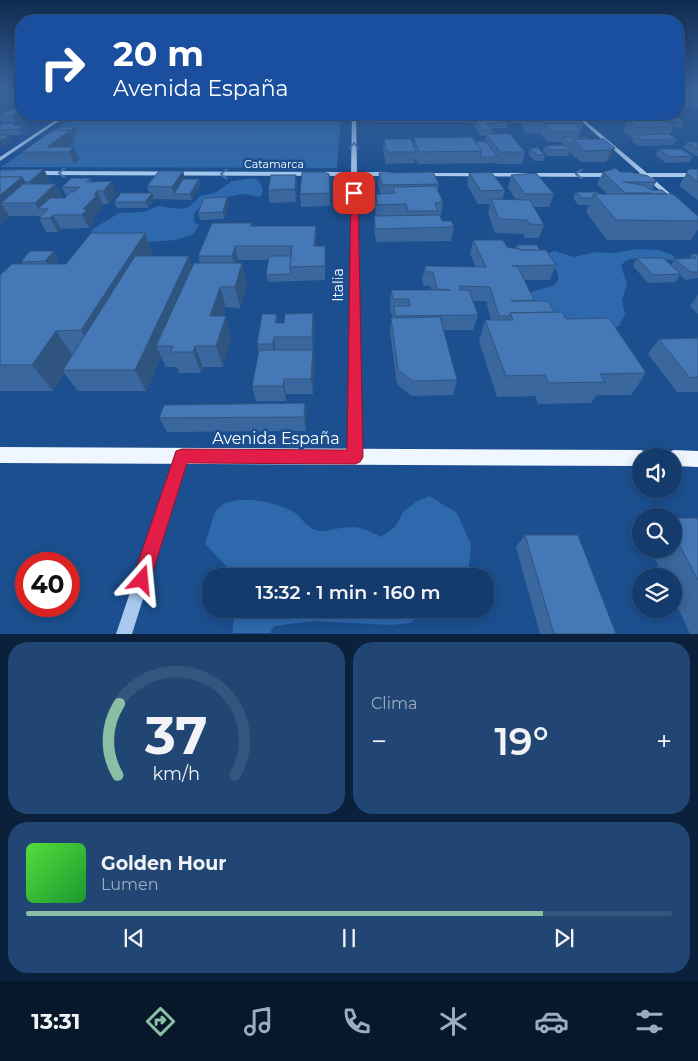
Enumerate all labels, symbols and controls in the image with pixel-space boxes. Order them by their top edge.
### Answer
text: 20 m [113,32,204,75]
icon: right [30,35,95,100]
text: Avenida España [113,75,289,102]
one-way arrow [349,142,359,150]
street label: Catamarca [244,157,304,171]
one-way arrow [58,168,66,178]
one-way arrow [220,169,228,179]
one-way arrow [575,169,583,180]
pin [333,172,375,214]
icon: arrive [340,179,368,207]
street label: Italia [329,268,347,302]
street label: Avenida España [212,429,340,448]
map controls [632,448,682,618]
button: sound [632,448,682,498]
button: search [632,508,682,558]
speed limit sign: 40 [15,552,80,617]
position arrow [115,553,167,605]
button: layers [632,568,682,618]
text: 13:32 · 1 min · 160 m [256,581,440,604]
text: Clima [371,694,417,713]
text: 37 [144,704,208,767]
text: 19° [494,718,549,765]
text: − [371,724,387,758]
text: + [656,724,672,758]
text: km/h [153,763,200,784]
text: Golden Hour [101,852,227,875]
text: Lumen [101,875,159,894]
icon: previous [120,924,148,952]
icon: pause [335,924,363,952]
icon: next [550,924,578,952]
icon: directions [143,1004,178,1039]
icon: music [241,1004,276,1039]
icon: phone [339,1004,374,1039]
icon: climate [436,1004,471,1039]
icon: car [534,1004,569,1039]
icon: filters [632,1004,667,1039]
text: 13:31 [31,1008,80,1035]

